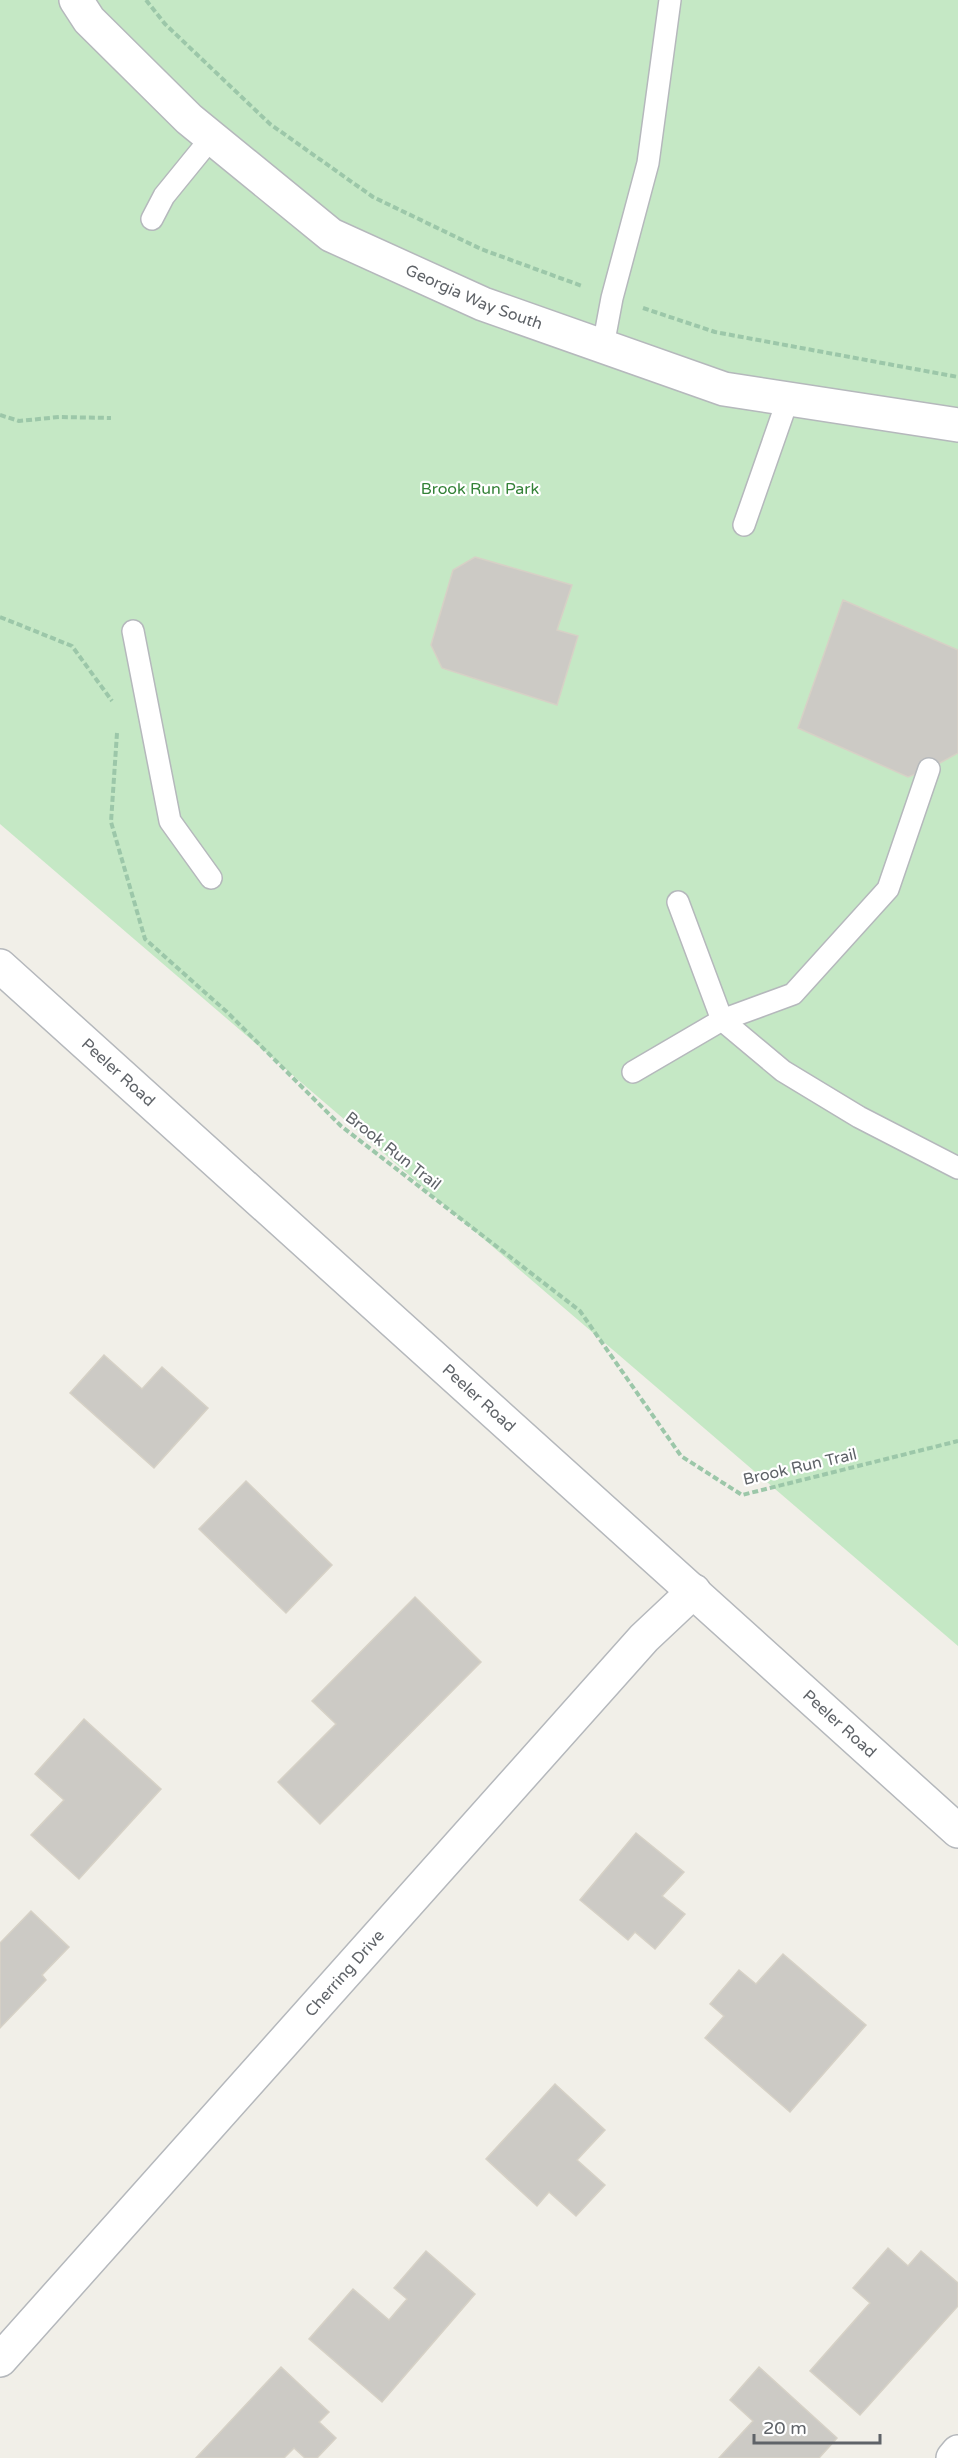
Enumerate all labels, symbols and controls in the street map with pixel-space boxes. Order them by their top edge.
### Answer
street label: Georgia Way South [402,260,545,334]
park label: Brook Run Park [421,479,539,499]
street label: Peeler Road [77,1034,159,1111]
street label: Brook Run Trail [341,1107,445,1195]
street label: Peeler Road [438,1360,520,1437]
street label: Brook Run Trail [741,1444,859,1490]
street label: Peeler Road [799,1686,880,1762]
street label: Cherring Drive [301,1926,389,2021]
scale bar [754,2407,880,2445]
text: 20 m [763,2417,807,2439]

